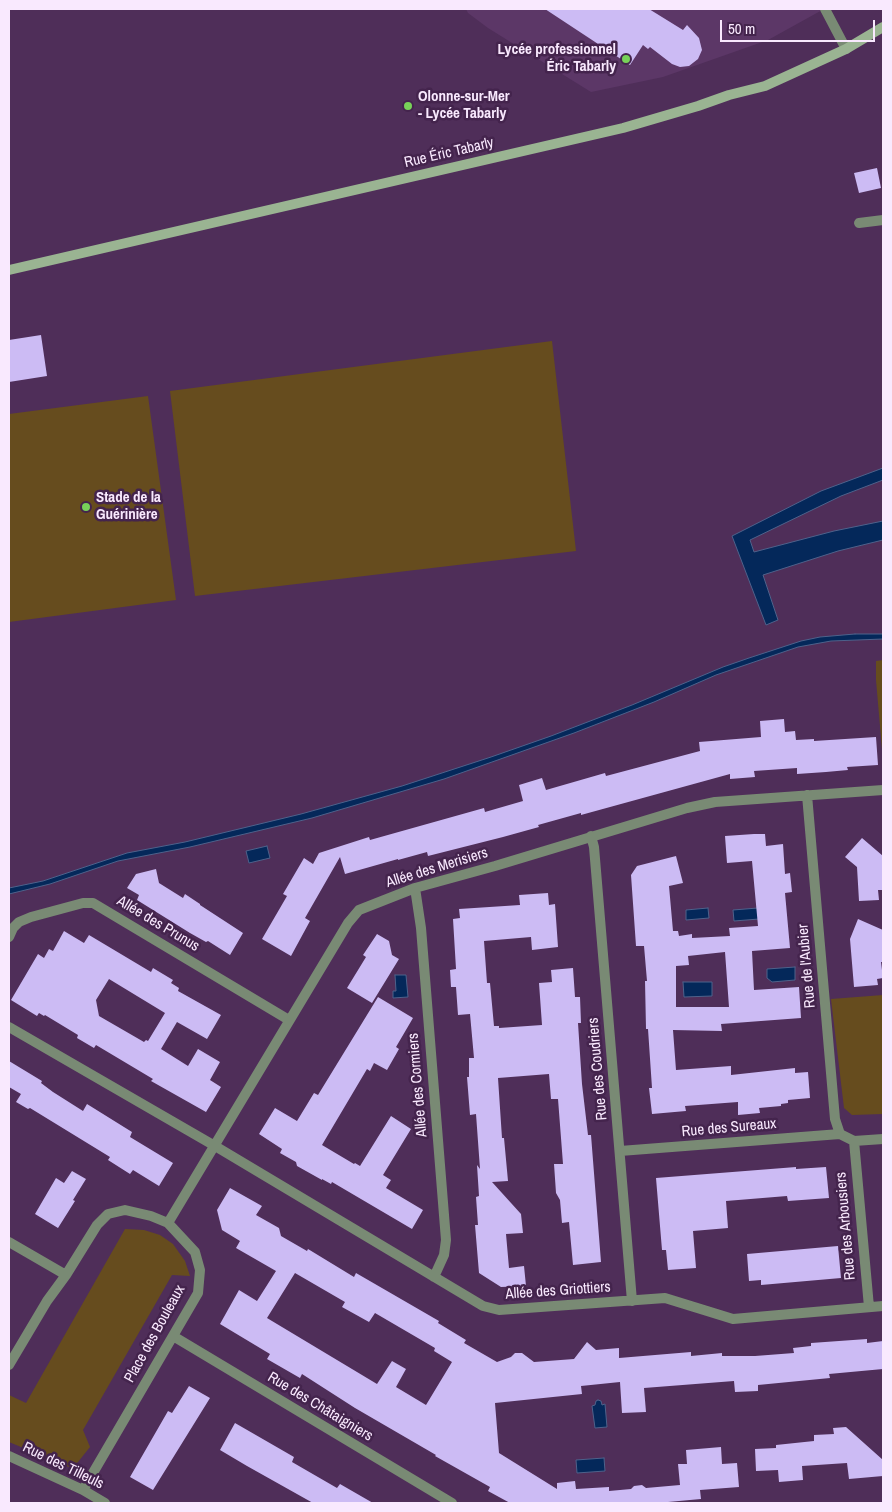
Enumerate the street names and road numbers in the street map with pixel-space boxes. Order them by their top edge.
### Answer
street label: Rue Éric Tabarly [403,134,495,172]
street label: Allée des Merisiers [384,844,490,892]
street label: Allée des Prunus [114,892,202,956]
street label: Rue de l'Aubier [794,923,820,1009]
street label: Rue des Coudriers [585,1017,611,1121]
street label: Allée des Cormiers [404,1032,432,1138]
street label: Rue des Sureaux [681,1115,777,1141]
street label: Rue des Arbousiers [832,1171,860,1281]
street label: Allée des Griottiers [505,1278,611,1304]
street label: Place des Bouleaux [121,1282,189,1386]
street label: Rue des Châtaigniers [264,1368,376,1446]
street label: Rue des Tilleuls [20,1439,106,1493]

